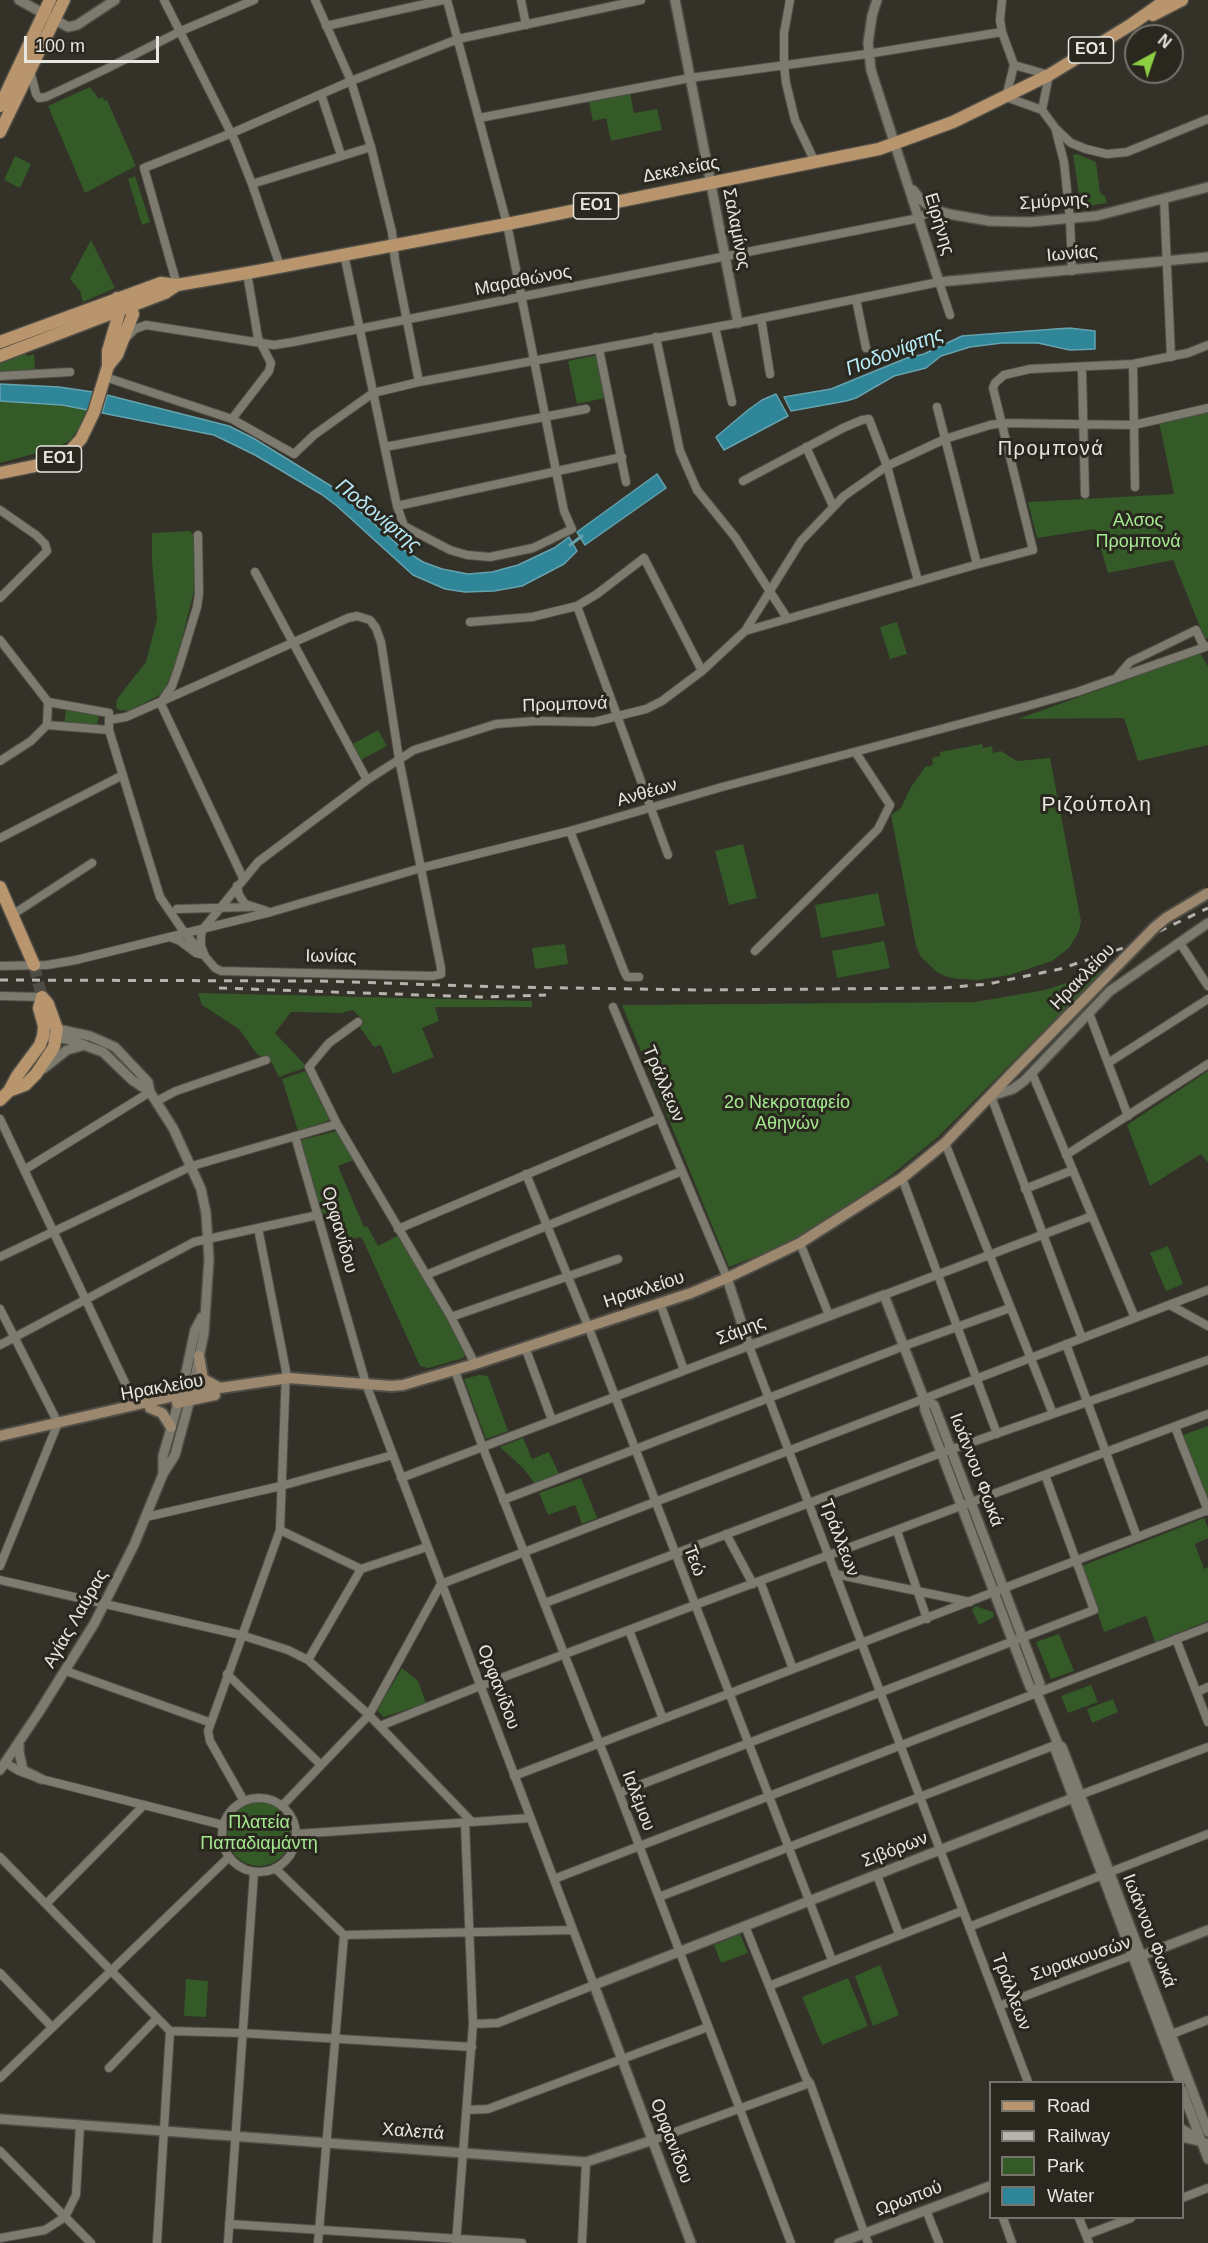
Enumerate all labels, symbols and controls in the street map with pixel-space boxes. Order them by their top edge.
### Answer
scale bar [27,24,162,62]
north arrow [1124,24,1184,84]
text: N [1155,31,1174,52]
text: 100 m [35,36,85,56]
road number: ΕΟ1 [1068,37,1114,63]
street label: Δεκελείας [641,152,721,188]
street label: Σαλαμίνος [718,186,754,272]
street label: Σμύρνης [1019,189,1089,215]
street label: Ειρήνης [919,190,959,258]
road number: ΕΟ1 [574,193,618,219]
street label: Ιωνίας [1046,241,1098,267]
street label: Μαραθώνος [473,261,573,301]
water label: Ποδονίφτης [843,322,947,382]
district label: Προμπονά [998,437,1104,461]
road number: ΕΟ1 [36,446,82,472]
water label: Ποδονίφτης [330,474,426,558]
park label: Αλσος Προμπονά [1095,510,1181,552]
street label: Προμπονά [522,693,608,717]
street label: Ανθέων [614,774,680,812]
district label: Ριζούπολη [1042,792,1152,818]
street label: Ηρακλείου [1046,939,1120,1015]
street label: Ιωνίας [305,946,357,968]
street label: Τράλλεων [637,1043,689,1125]
park label: 2ο Νεκροταφείο Αθηνών [724,1092,850,1134]
street label: Ορφανίδου [316,1184,362,1276]
street label: Ηρακλείου [601,1267,687,1313]
street label: Σάμης [714,1312,768,1350]
street label: Ηρακλείου [119,1370,205,1406]
street label: Ιωάννου Φωκά [944,1410,1008,1530]
street label: Τράλλεων [814,1496,864,1580]
street label: Τεώ [678,1543,710,1579]
street label: Αγίας Λαύρας [39,1566,113,1672]
street label: Ορφανίδου [472,1641,524,1733]
street label: Ιαλέμου [617,1768,659,1834]
park label: Πλατεία Παπαδιαμάντη [200,1812,318,1854]
street label: Σιβόρων [859,1828,931,1872]
street label: Ιωάννου Φωκά [1117,1871,1181,1991]
street label: Συρακουσών [1028,1932,1134,1986]
street label: Τράλλεων [986,1950,1036,2034]
legend [989,2081,1184,2219]
street label: Ορφανίδου [645,2095,697,2187]
text: Road [1047,2096,1090,2116]
street label: Χαλεπά [381,2119,445,2145]
text: Railway [1047,2126,1110,2146]
text: Park [1047,2156,1084,2176]
street label: Ωρωπού [873,2176,945,2222]
text: Water [1047,2186,1094,2206]

